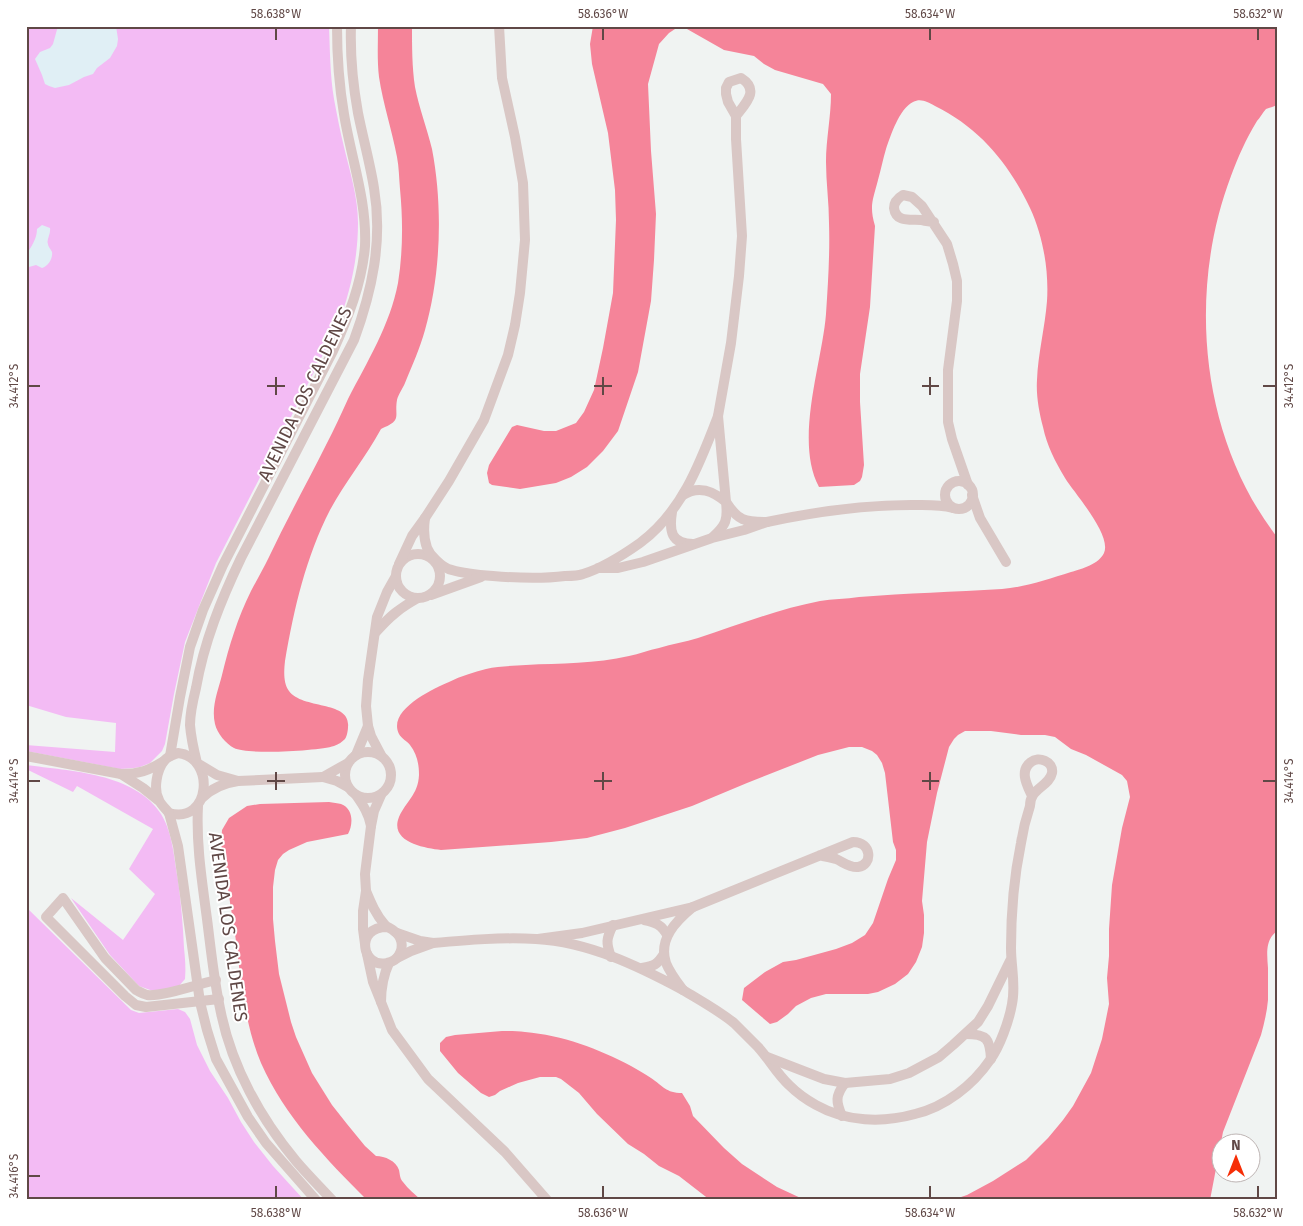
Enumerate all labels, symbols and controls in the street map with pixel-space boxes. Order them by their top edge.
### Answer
text: 58.638°W [251,7,301,21]
text: 58.636°W [578,7,628,21]
text: 58.634°W [905,7,955,21]
text: 58.632°W [1233,7,1283,21]
street label: AVENIDA LOS CALDENES [253,303,357,485]
text: 34.412°S [7,363,21,408]
text: 34.412°S [1282,363,1296,408]
text: 34.414°S [7,758,21,803]
text: 34.414°S [1282,758,1296,803]
street label: AVENIDA LOS CALDENES [204,831,252,1023]
north arrow [1210,1134,1260,1184]
text: N [1231,1137,1241,1154]
text: 34.416°S [7,1153,21,1198]
text: 58.638°W [251,1206,301,1220]
text: 58.636°W [578,1206,628,1220]
text: 58.634°W [905,1206,955,1220]
text: 58.632°W [1233,1206,1283,1220]

